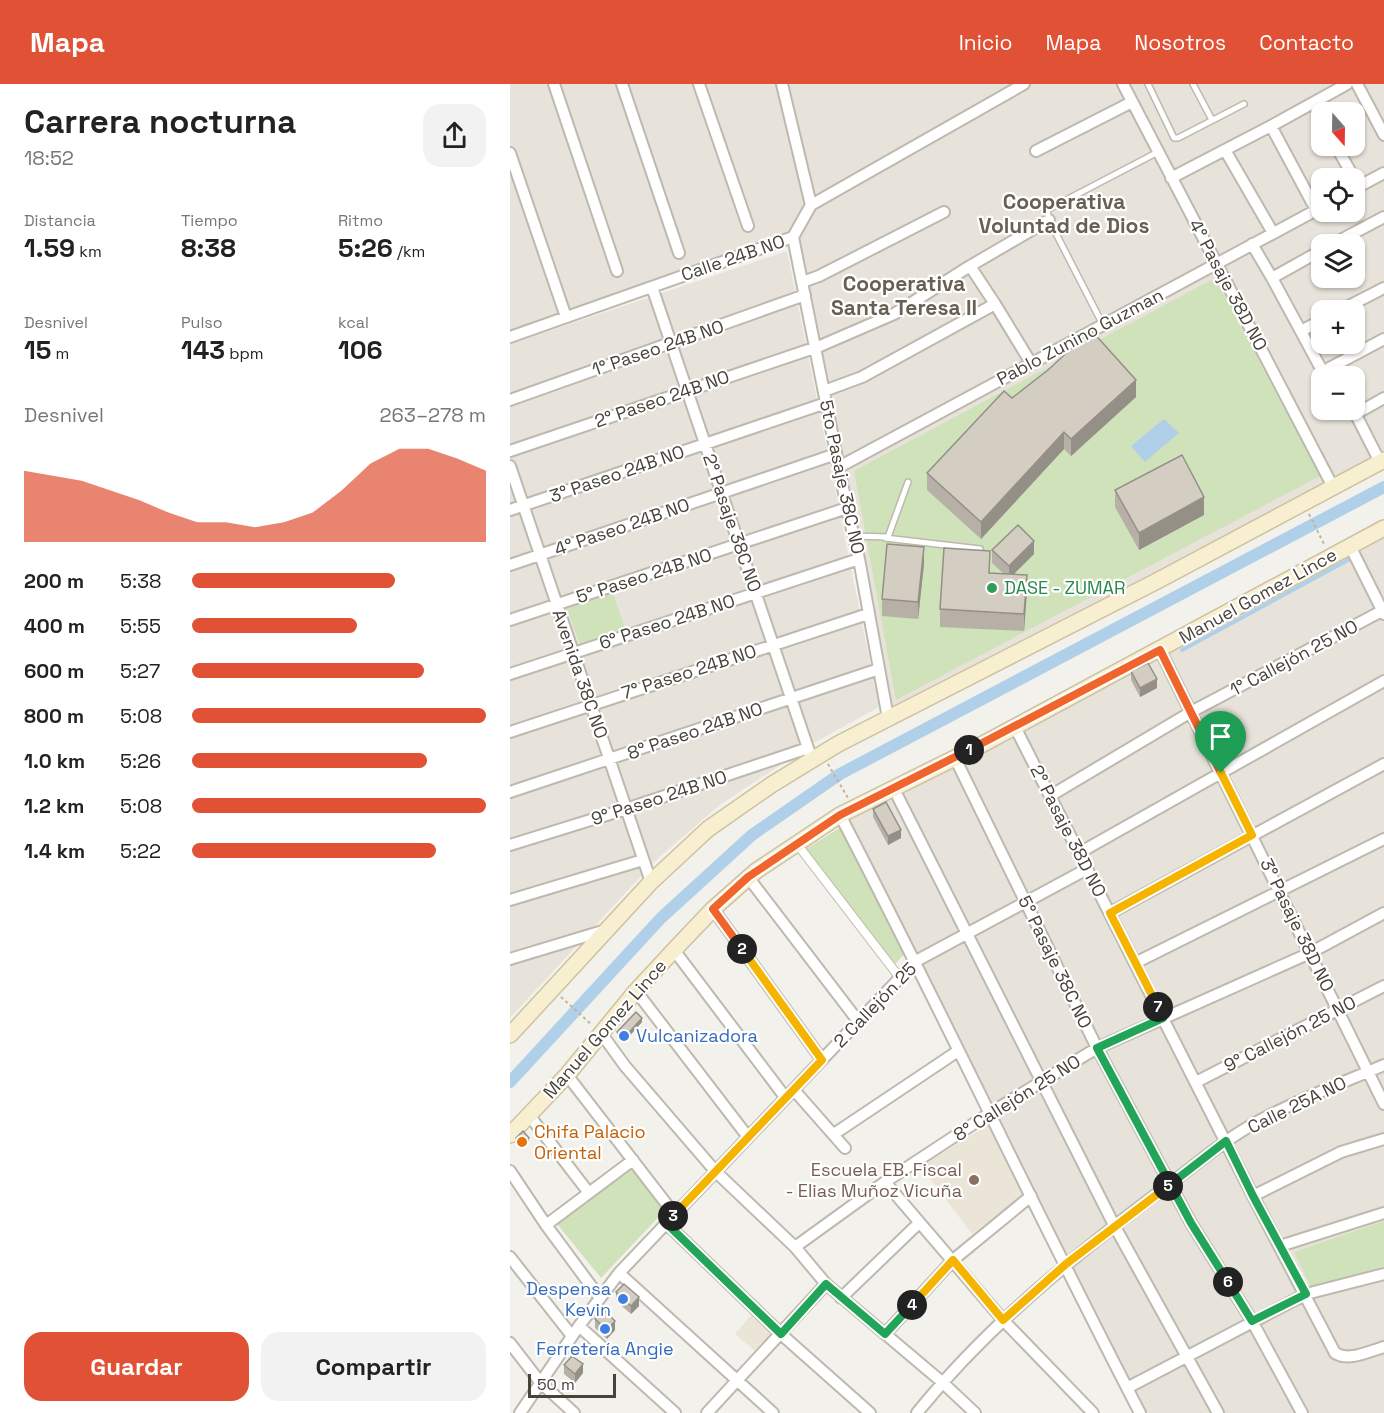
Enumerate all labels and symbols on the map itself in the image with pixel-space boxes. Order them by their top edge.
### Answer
north arrow [1311,102,1365,156]
district label: Cooperativa Voluntad de Dios [979,188,1149,239]
street label: 4° Pasaje 38D NO [1184,215,1273,355]
street label: Calle 24B NO [678,229,788,286]
district label: Cooperativa Santa Teresa II [831,270,977,321]
street label: Pablo Zunino Guzman [993,283,1167,390]
street label: 1° Paseo 24B NO [589,314,727,381]
street label: 2° Paseo 24B NO [591,365,732,432]
street label: 5to Pasaje 38C NO [815,398,870,556]
street label: 3° Paseo 24B NO [546,440,687,507]
street label: 2° Pasaje 38C NO [698,451,767,595]
street label: 4° Paseo 24B NO [551,493,693,560]
street label: 5° Paseo 24B NO [573,543,715,608]
street label: Manuel Gomez Lince [1175,543,1341,649]
place label: DASE - ZUMAR [1004,576,1125,599]
marker: DASE - ZUMAR [985,581,999,595]
street label: 6° Paseo 24B NO [596,589,738,654]
street label: Avenida 38C NO [548,606,613,742]
street label: 1° Callejón 25 NO [1226,614,1362,701]
street label: 7° Paseo 24B NO [618,639,759,704]
street label: 8° Paseo 24B NO [624,697,766,764]
pin [1195,711,1246,773]
pin: 1 [954,735,984,765]
street label: 2° Pasaje 38D NO [1025,761,1112,901]
street label: 9° Paseo 24B NO [588,765,730,830]
street label: 3° Pasaje 38D NO [1255,854,1340,995]
street label: 5° Pasaje 38C NO [1013,892,1098,1032]
pin: 2 [727,934,757,964]
street label: Manuel Gomez Lince [538,954,671,1103]
street label: 2 Callejón 25 [828,957,921,1052]
street label: 9° Callejón 25 NO [1220,990,1360,1077]
pin: 7 [1143,992,1173,1022]
place label: Vulcanizadora [636,1024,758,1047]
marker: Vulcanizadora [617,1029,631,1043]
street label: 8° Callejón 25 NO [949,1049,1085,1146]
street label: Calle 25A NO [1243,1071,1350,1138]
place label: Chifa Palacio Oriental [534,1120,646,1164]
marker: Chifa Palacio Oriental [515,1135,529,1149]
place label: Escuela EB. Fiscal - Elias Muñoz Vicuña [785,1158,962,1202]
pin: 5 [1153,1171,1183,1201]
marker: Escuela EB. Fiscal - Elias Muñoz Vicuña [967,1173,981,1187]
pin: 3 [658,1201,688,1231]
pin: 6 [1213,1267,1243,1297]
place label: Despensa Kevin [526,1277,611,1321]
pin: 4 [897,1290,927,1320]
marker: Despensa Kevin [616,1292,630,1306]
marker: Ferretería Angie [598,1322,612,1336]
place label: Ferretería Angie [536,1337,674,1360]
scale bar [528,1371,616,1398]

